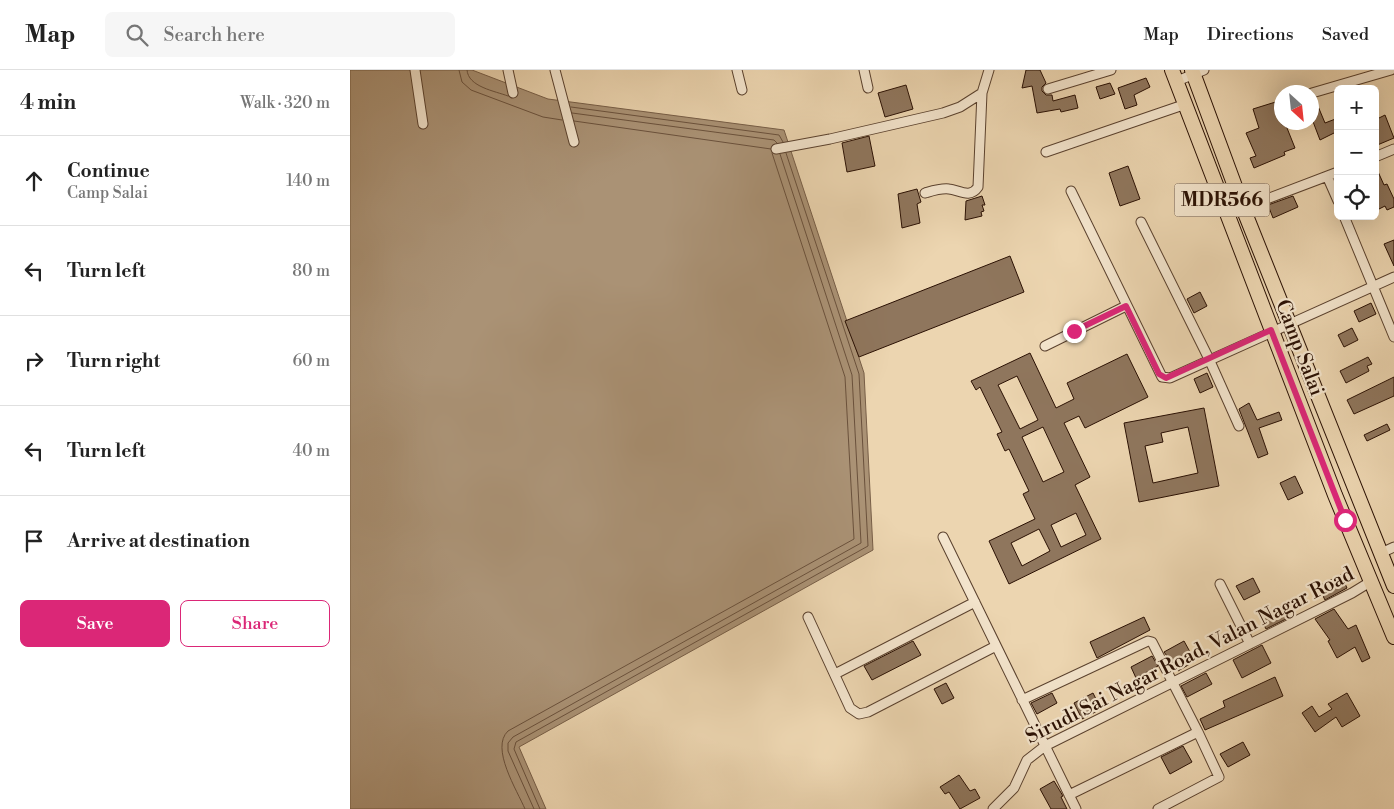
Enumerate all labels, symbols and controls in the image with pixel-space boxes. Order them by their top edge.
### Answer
search box [105,12,455,57]
text: Map [25,20,75,50]
icon: search [123,21,151,49]
text: Search here [163,23,265,47]
text: Map [1143,23,1179,46]
text: Directions [1207,23,1294,46]
text: Saved [1322,23,1369,46]
north arrow [1274,85,1319,130]
map controls [1334,85,1379,220]
button: + [1334,85,1379,130]
text: 4 min [20,90,76,116]
text: Walk · 320 m [240,93,330,113]
button: − [1334,130,1379,175]
text: Continue [67,159,150,183]
icon: ahead [20,167,48,195]
text: 140 m [286,171,330,191]
button: locate [1334,175,1379,220]
text: Camp Salai [67,183,148,203]
road number: MDR566 [1174,184,1270,216]
icon: left [20,257,48,285]
text: Turn left [67,259,146,283]
text: 80 m [292,261,330,281]
street label: Camp Salai [1269,296,1329,400]
route end [1063,320,1086,343]
icon: right [20,347,48,375]
text: Turn right [67,349,160,373]
text: 60 m [292,351,330,371]
icon: left [20,437,48,465]
text: Turn left [67,439,146,463]
text: 40 m [293,441,330,461]
route start [1334,509,1357,532]
icon: arrive [20,527,48,555]
text: Arrive at destination [67,529,250,553]
street label: Sirudi Sai Nagar Road, Valan Nagar Road [1022,562,1359,750]
button: Save [20,600,170,647]
button: Share [180,600,330,647]

